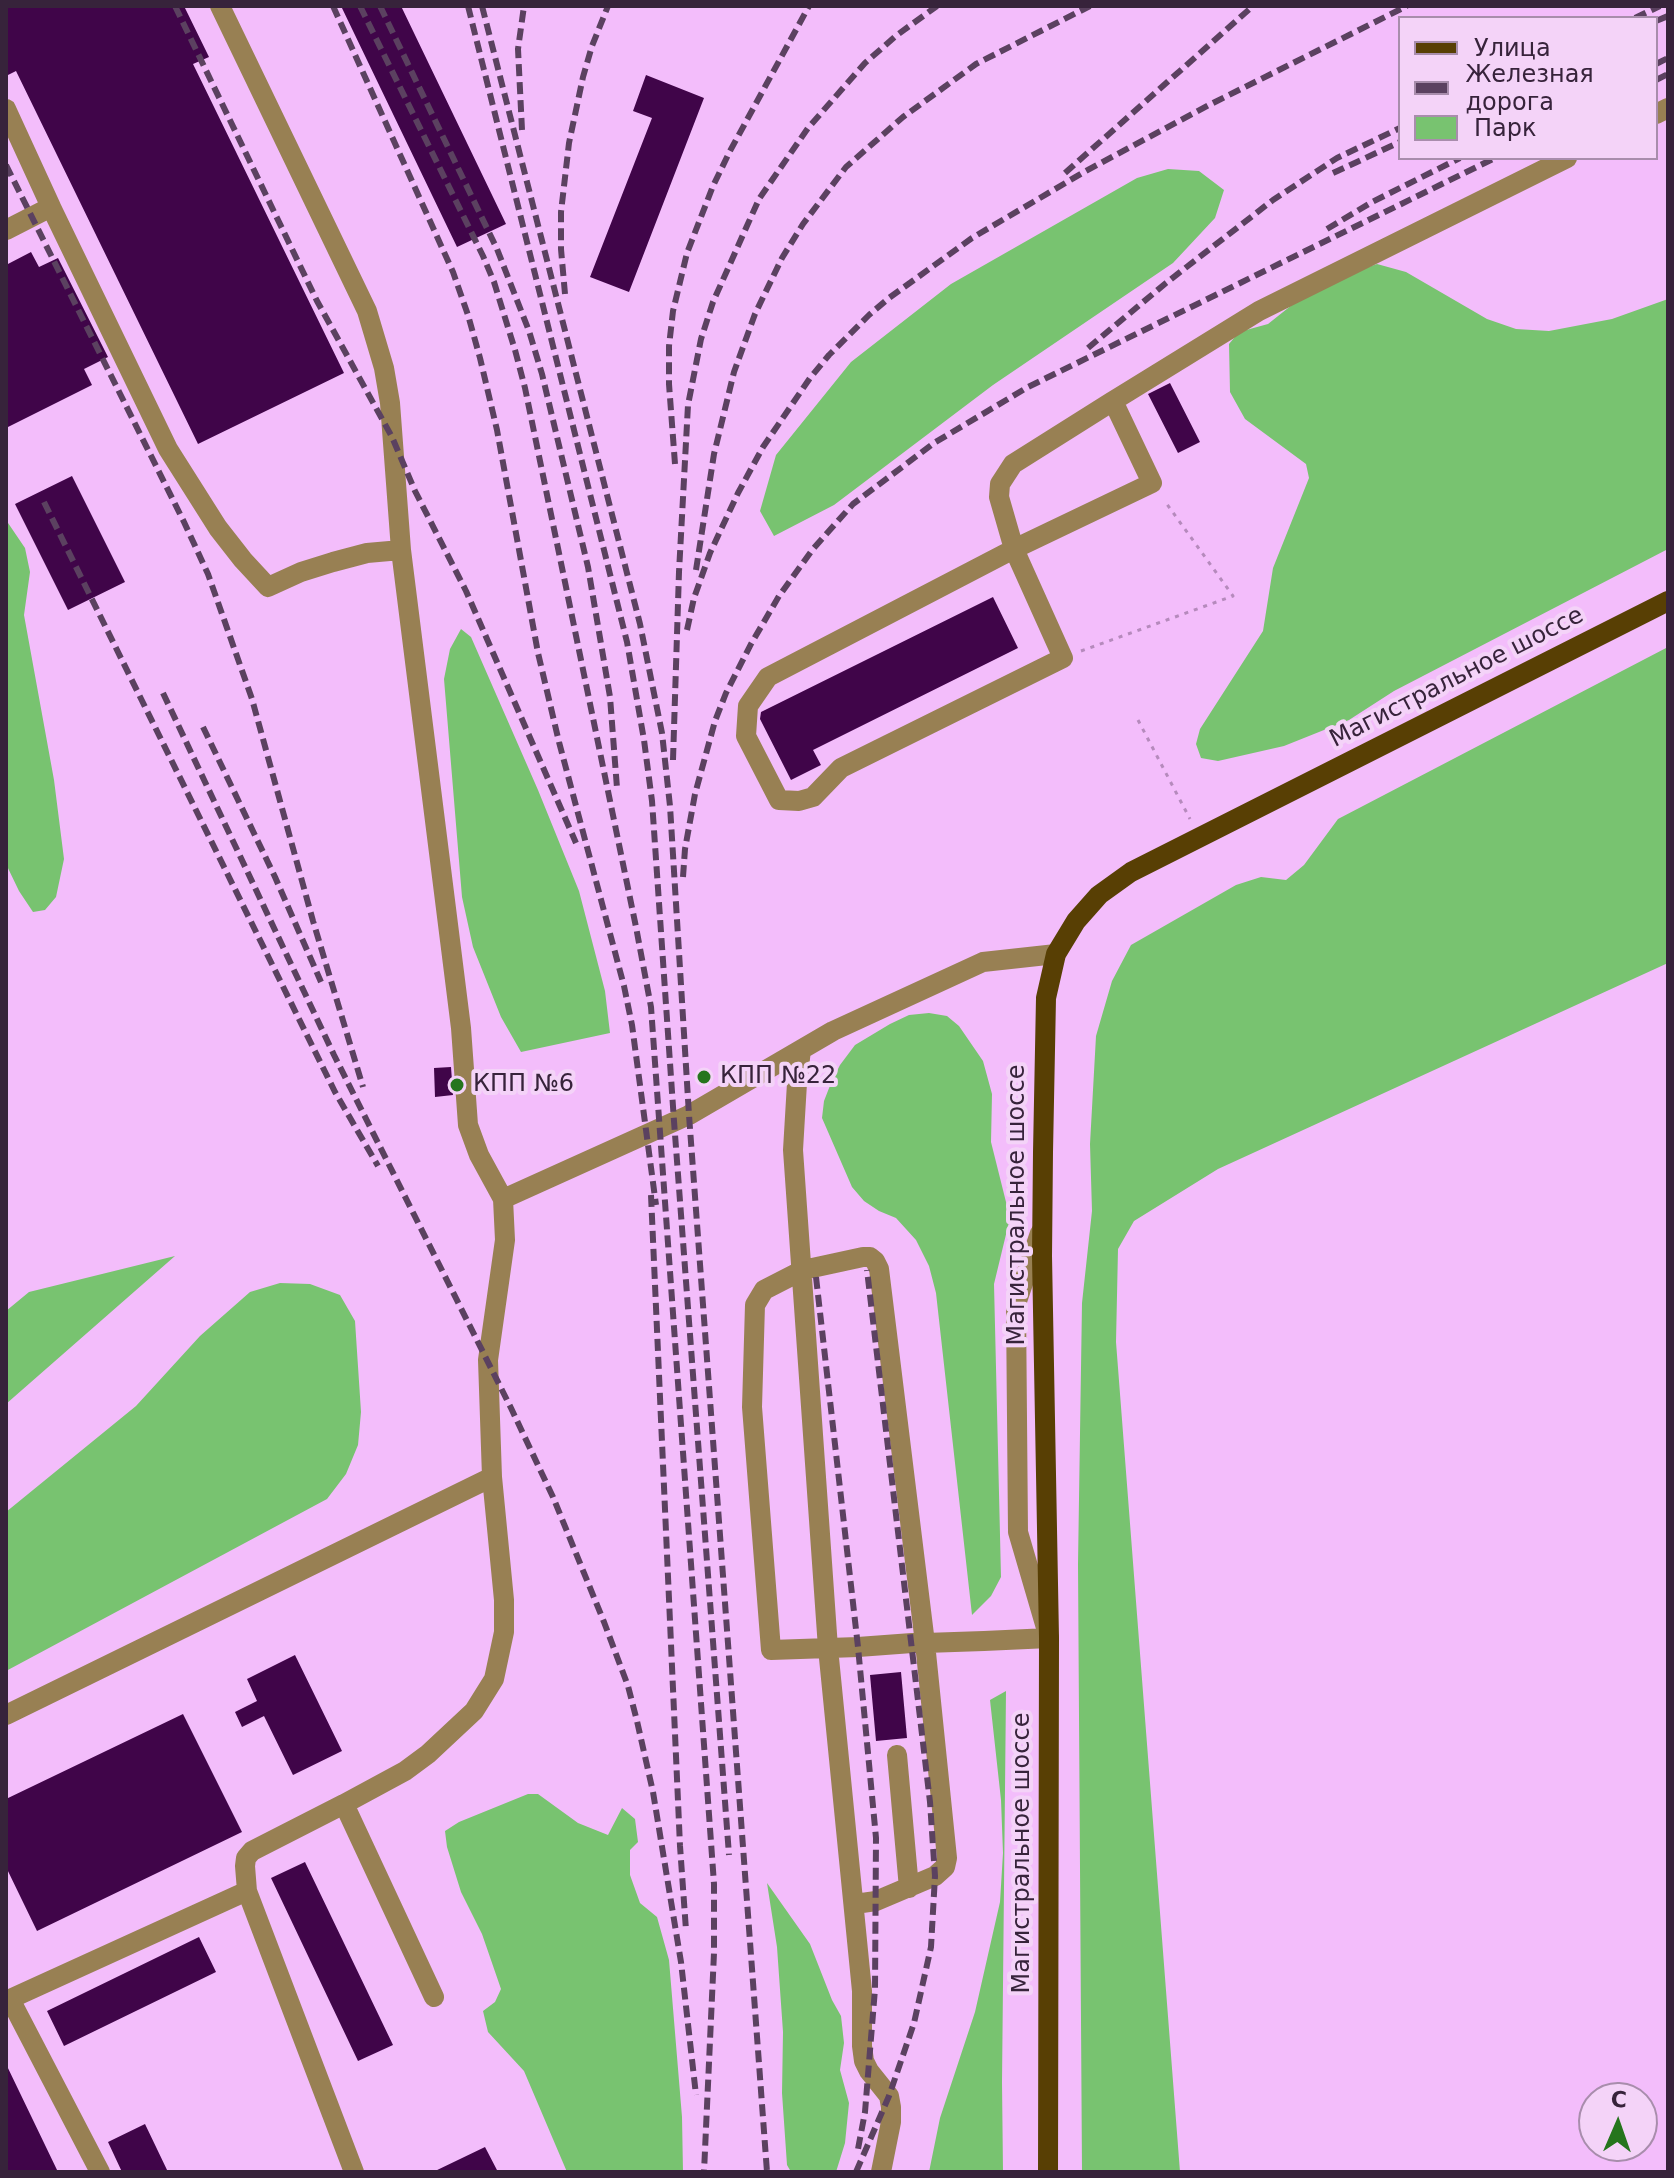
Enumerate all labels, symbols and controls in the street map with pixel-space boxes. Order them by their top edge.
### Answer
legend [1398,16,1658,160]
text: Улица [1474,34,1551,62]
text: Железная дорога [1465,60,1594,116]
text: Парк [1474,114,1536,142]
street label: Магистральное шоссе [1325,601,1589,755]
place label: КПП №22 [720,1063,836,1091]
street label: Магистральное шоссе [1004,1065,1032,1345]
marker: КПП №22 [695,1068,713,1086]
place label: КПП №6 [473,1071,574,1099]
marker: КПП №6 [448,1076,466,1094]
street label: Магистральное шоссе [1009,1713,1037,1993]
north arrow [1578,2082,1658,2162]
text: С [1610,2087,1627,2112]

